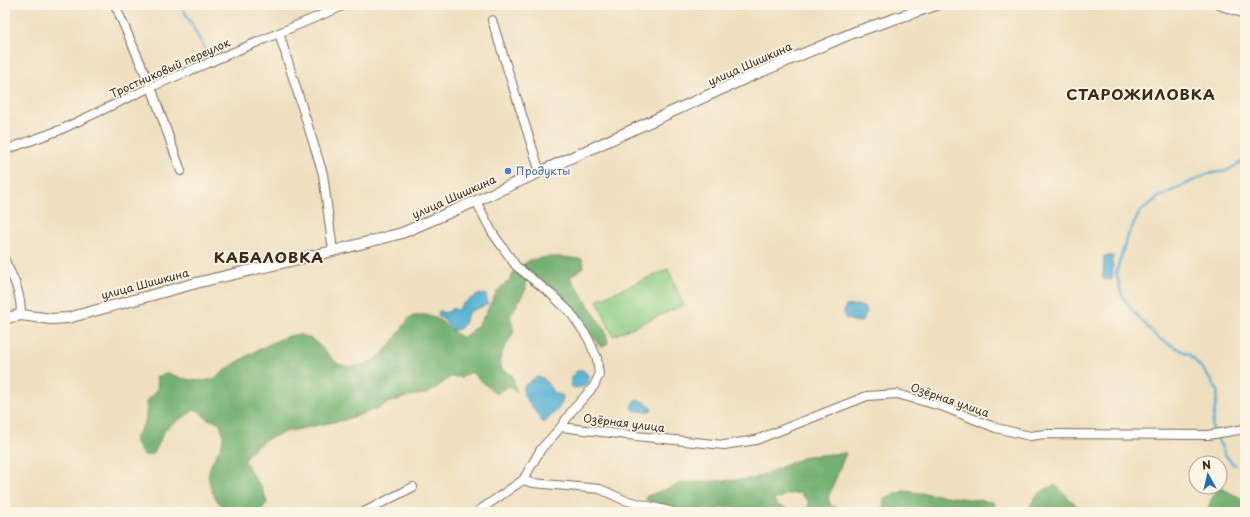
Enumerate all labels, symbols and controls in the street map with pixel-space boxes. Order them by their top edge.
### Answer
street label: Тростниковый переулок [107,33,233,102]
street label: улица Шишкина [705,37,795,90]
district label: СТАРОЖИЛОВКА [1066,82,1216,105]
place label: Продукты [516,162,570,179]
marker: Продукты [503,166,513,176]
street label: улица Шишкина [409,170,499,223]
district label: КАБАЛОВКА [214,245,324,268]
street label: улица Шишкина [99,264,191,303]
street label: Озёрная улица [909,378,992,421]
street label: Озёрная улица [582,409,666,436]
north arrow [1188,455,1228,495]
text: N [1201,456,1212,474]

